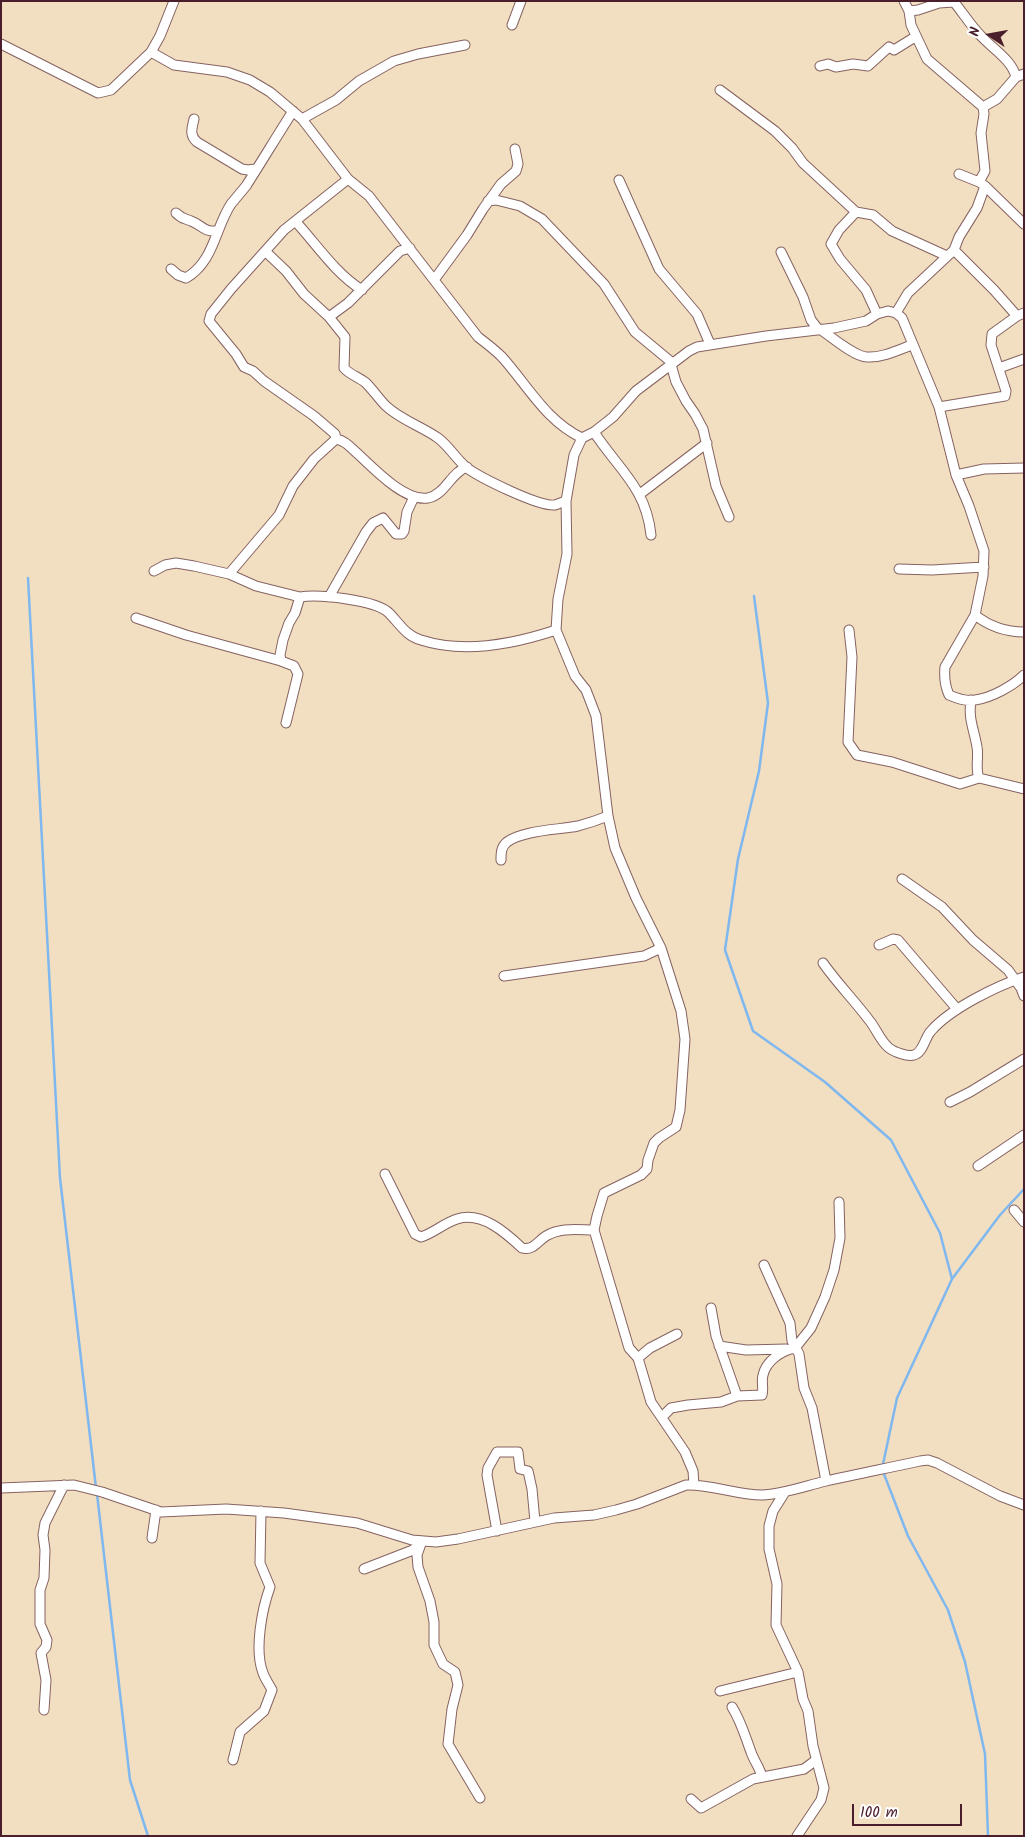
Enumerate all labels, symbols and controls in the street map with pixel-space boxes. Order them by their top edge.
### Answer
north arrow [965,10,1015,60]
text: N [964,25,987,38]
scale bar [855,1794,965,1826]
text: 100 m [860,1801,898,1825]

